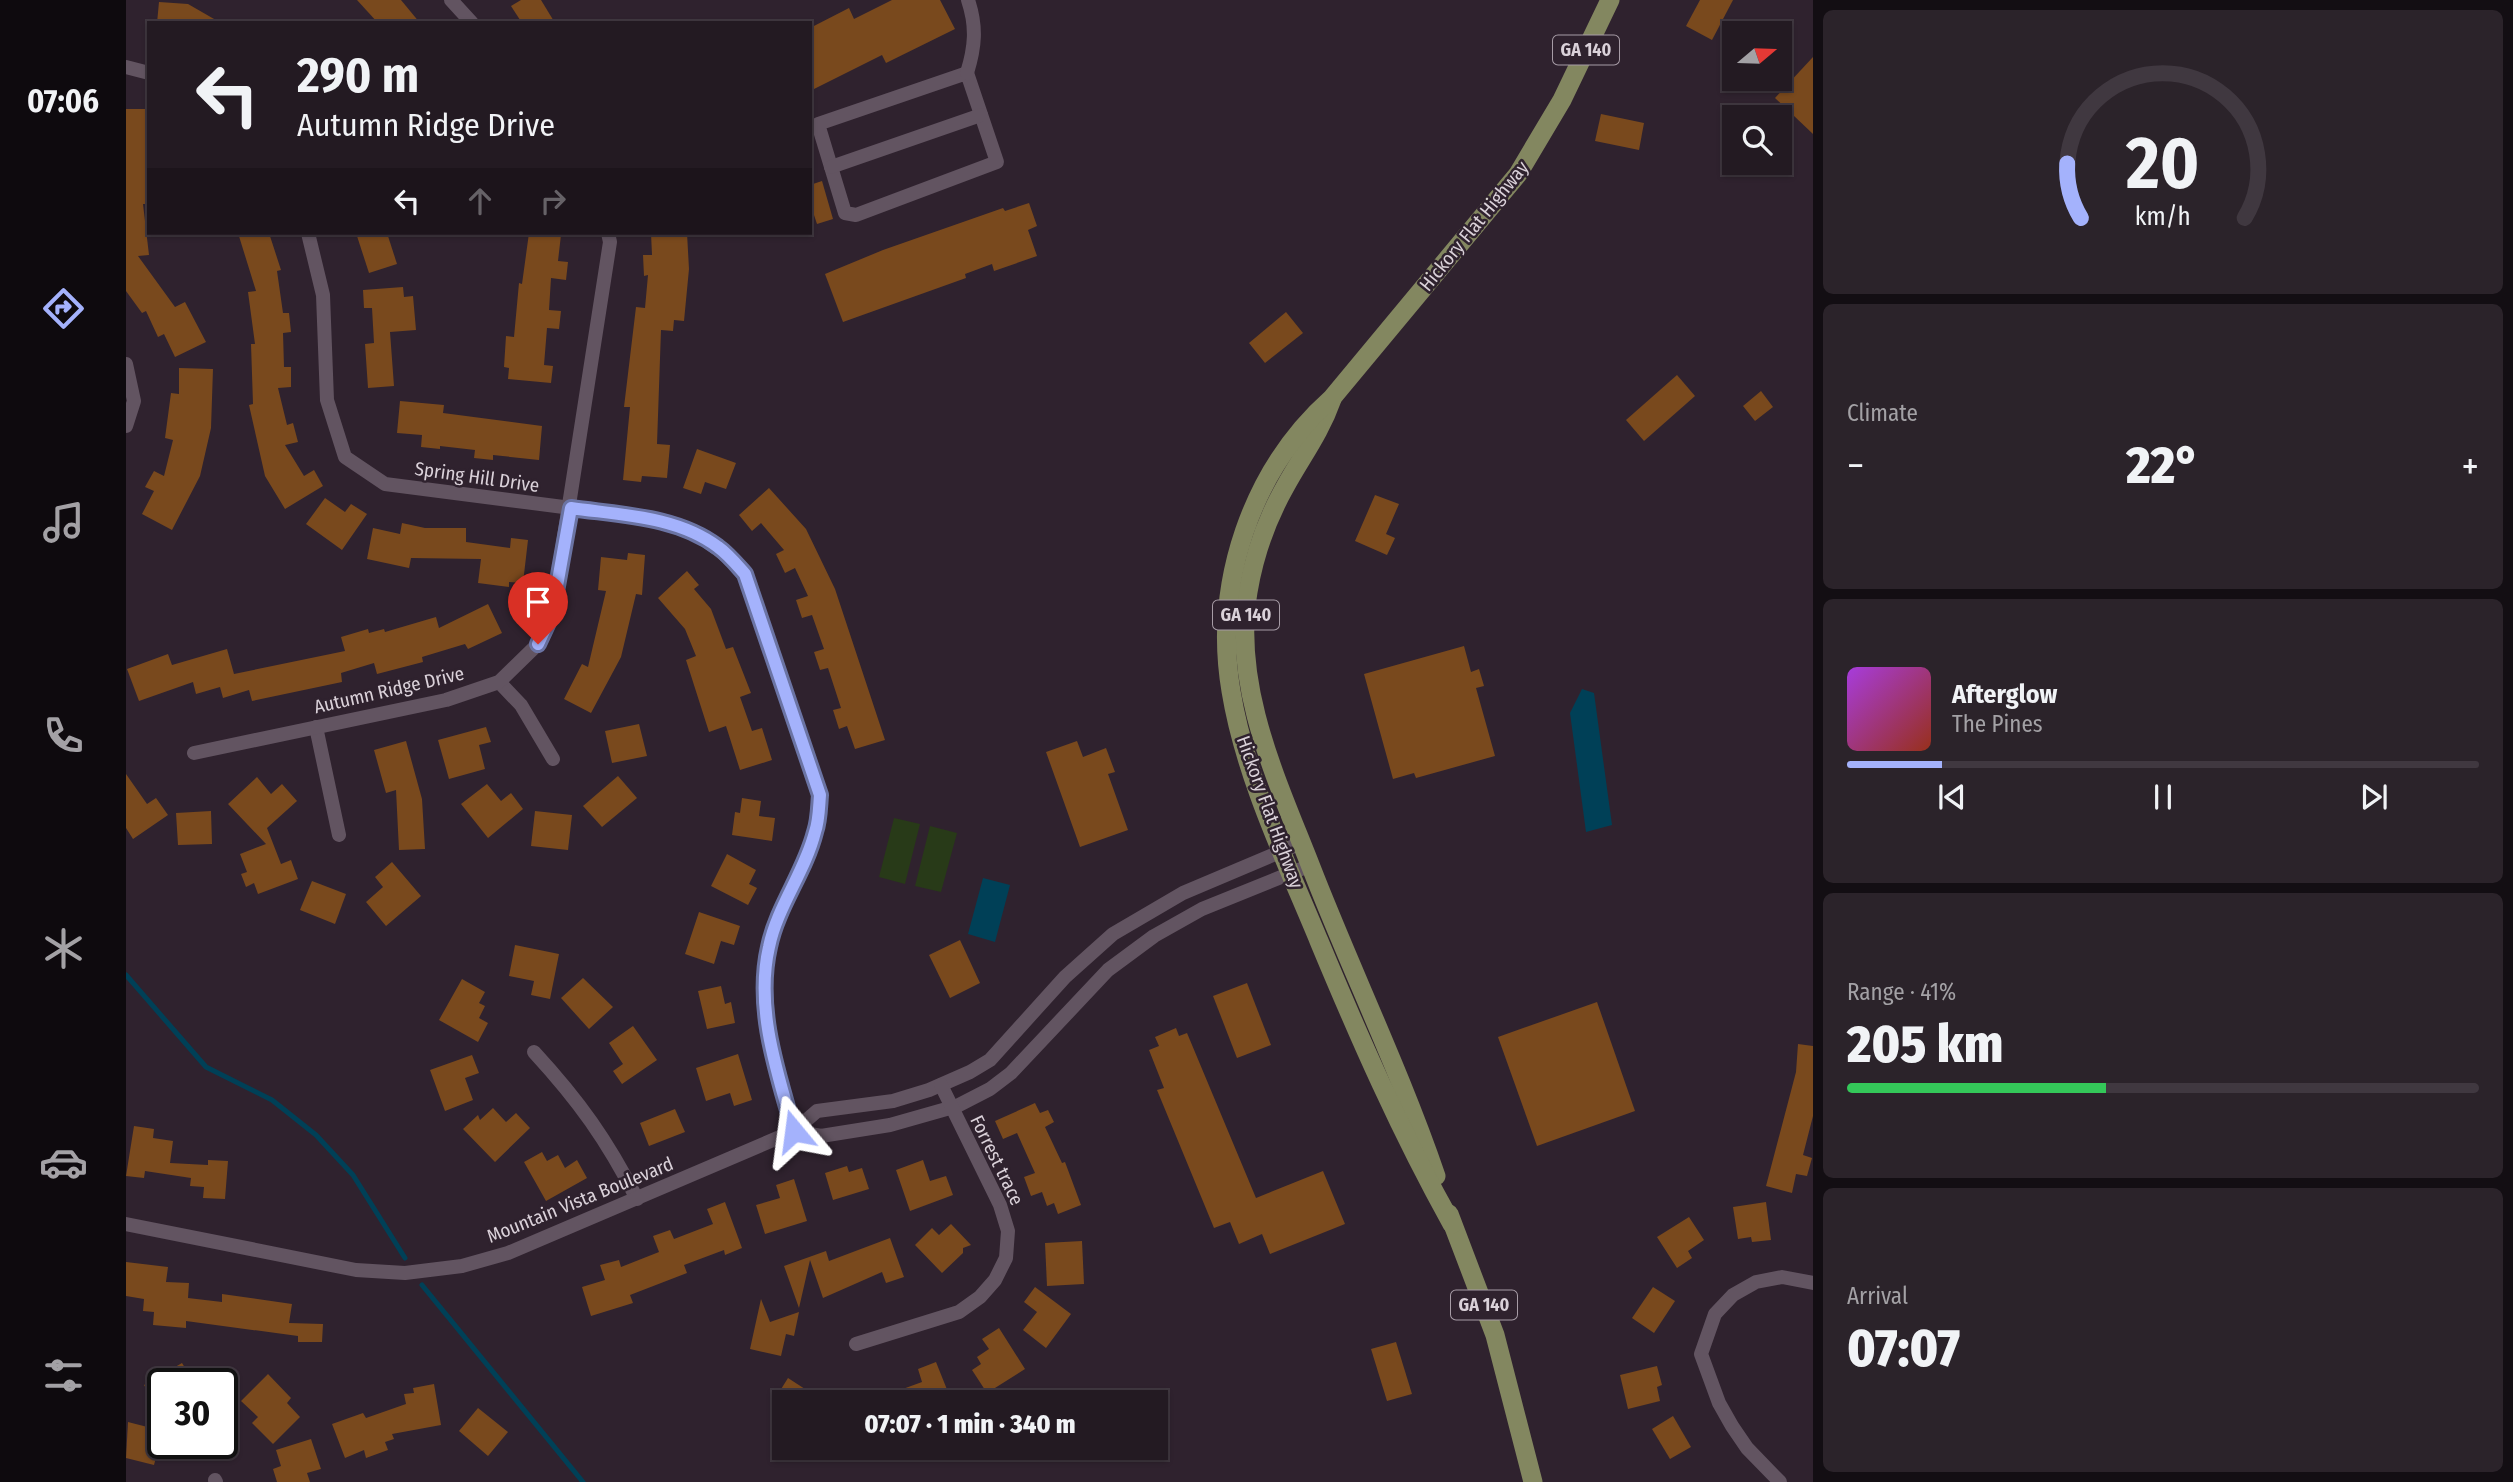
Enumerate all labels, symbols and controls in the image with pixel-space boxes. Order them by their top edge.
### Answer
north arrow [1722,21,1792,91]
map controls [1722,21,1792,175]
road number: GA 140 [1553,36,1619,64]
text: 290 m [297,46,419,105]
icon: left [182,49,273,140]
text: 07:06 [27,82,99,120]
button: search [1722,105,1792,175]
text: Autumn Ridge Drive [297,106,555,144]
text: 20 [2125,121,2200,208]
street label: Hickory Flat Highway [1415,156,1534,296]
icon: left [388,182,426,220]
icon: ahead [461,182,499,220]
icon: right [534,182,572,220]
text: km/h [2135,202,2191,232]
icon: directions [39,284,88,333]
text: Climate [1847,399,1918,427]
text: 22° [2126,434,2200,497]
text: − [1847,443,1864,489]
text: + [2462,443,2479,489]
street label: Spring Hill Drive [413,457,541,497]
icon: music [39,498,88,547]
pin [508,572,568,644]
icon: arrive [519,583,557,621]
road number: GA 140 [1213,600,1279,630]
street label: Autumn Ridge Drive [312,662,466,718]
text: Afterglow [1952,679,2057,710]
text: The Pines [1952,710,2043,738]
icon: phone [39,711,88,760]
street label: Hickory Flat Highway [1232,733,1308,892]
icon: previous [1933,778,1971,816]
icon: pause [2144,778,2182,816]
icon: next [2355,778,2393,816]
icon: climate [39,924,88,973]
text: Range · 41% [1847,978,1956,1006]
text: 205 km [1847,1013,2003,1076]
position arrow [757,1094,831,1168]
street label: Forrest trace [965,1111,1029,1209]
icon: car [39,1138,88,1187]
street label: Mountain Vista Boulevard [483,1152,677,1248]
text: Arrival [1847,1282,1908,1310]
road number: GA 140 [1451,1290,1517,1320]
text: 07:07 [1847,1317,1960,1380]
icon: filters [39,1351,88,1400]
speed limit sign: 30 [147,1368,238,1459]
text: 07:07 · 1 min · 340 m [864,1409,1076,1440]

